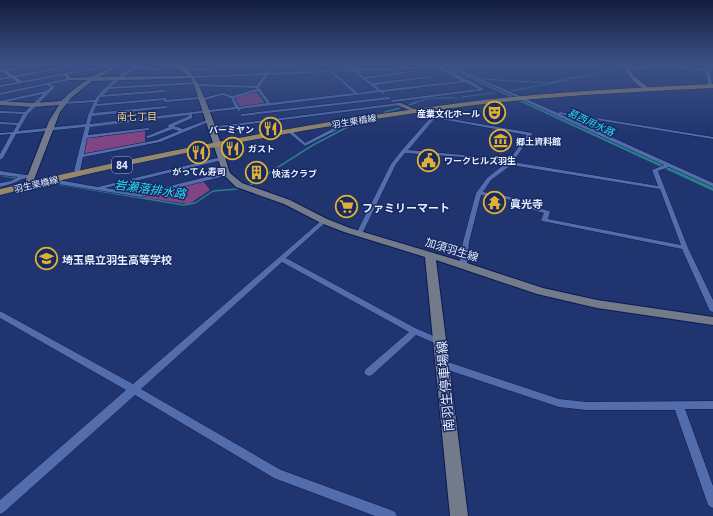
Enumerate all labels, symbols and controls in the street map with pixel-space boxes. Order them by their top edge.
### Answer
theatre icon: 産業文化ホール [482,100,508,126]
water label: 葛西用水路 [565,105,618,139]
place label: 産業文化ホール [417,107,480,120]
district label: 南七丁目 [117,109,157,123]
street label: 羽生栗橋線 [331,111,378,131]
restaurant icon: バーミヤン [257,116,283,142]
place label: バーミヤン [209,123,254,136]
museum icon: 郷土資料館 [487,128,513,154]
restaurant icon: ガスト [220,135,246,161]
place label: 郷土資料館 [516,135,561,148]
restaurant icon: がってん寿司 [186,139,212,165]
place label: ガスト [248,142,275,155]
public building icon: ワークヒルズ羽生 [416,147,442,173]
place label: ワークヒルズ羽生 [444,154,516,167]
road number: 84 [112,157,132,173]
building icon: 快活クラブ [244,160,270,186]
place label: がってん寿司 [172,165,226,178]
place label: 快活クラブ [271,167,317,180]
street label: 羽生栗橋線 [13,172,60,195]
water label: 岩瀬落排水路 [113,176,188,203]
temple icon: 眞光寺 [482,190,508,216]
supermarket icon: ファミリーマート [333,194,359,220]
place label: 眞光寺 [510,196,543,211]
place label: ファミリーマート [362,200,450,215]
street label: 加須羽生線 [424,234,480,264]
school or university icon: 埼玉県立羽生高等学校 [34,246,60,272]
place label: 埼玉県立羽生高等学校 [62,252,172,267]
street label: 南羽生停車場線 [432,340,458,432]

